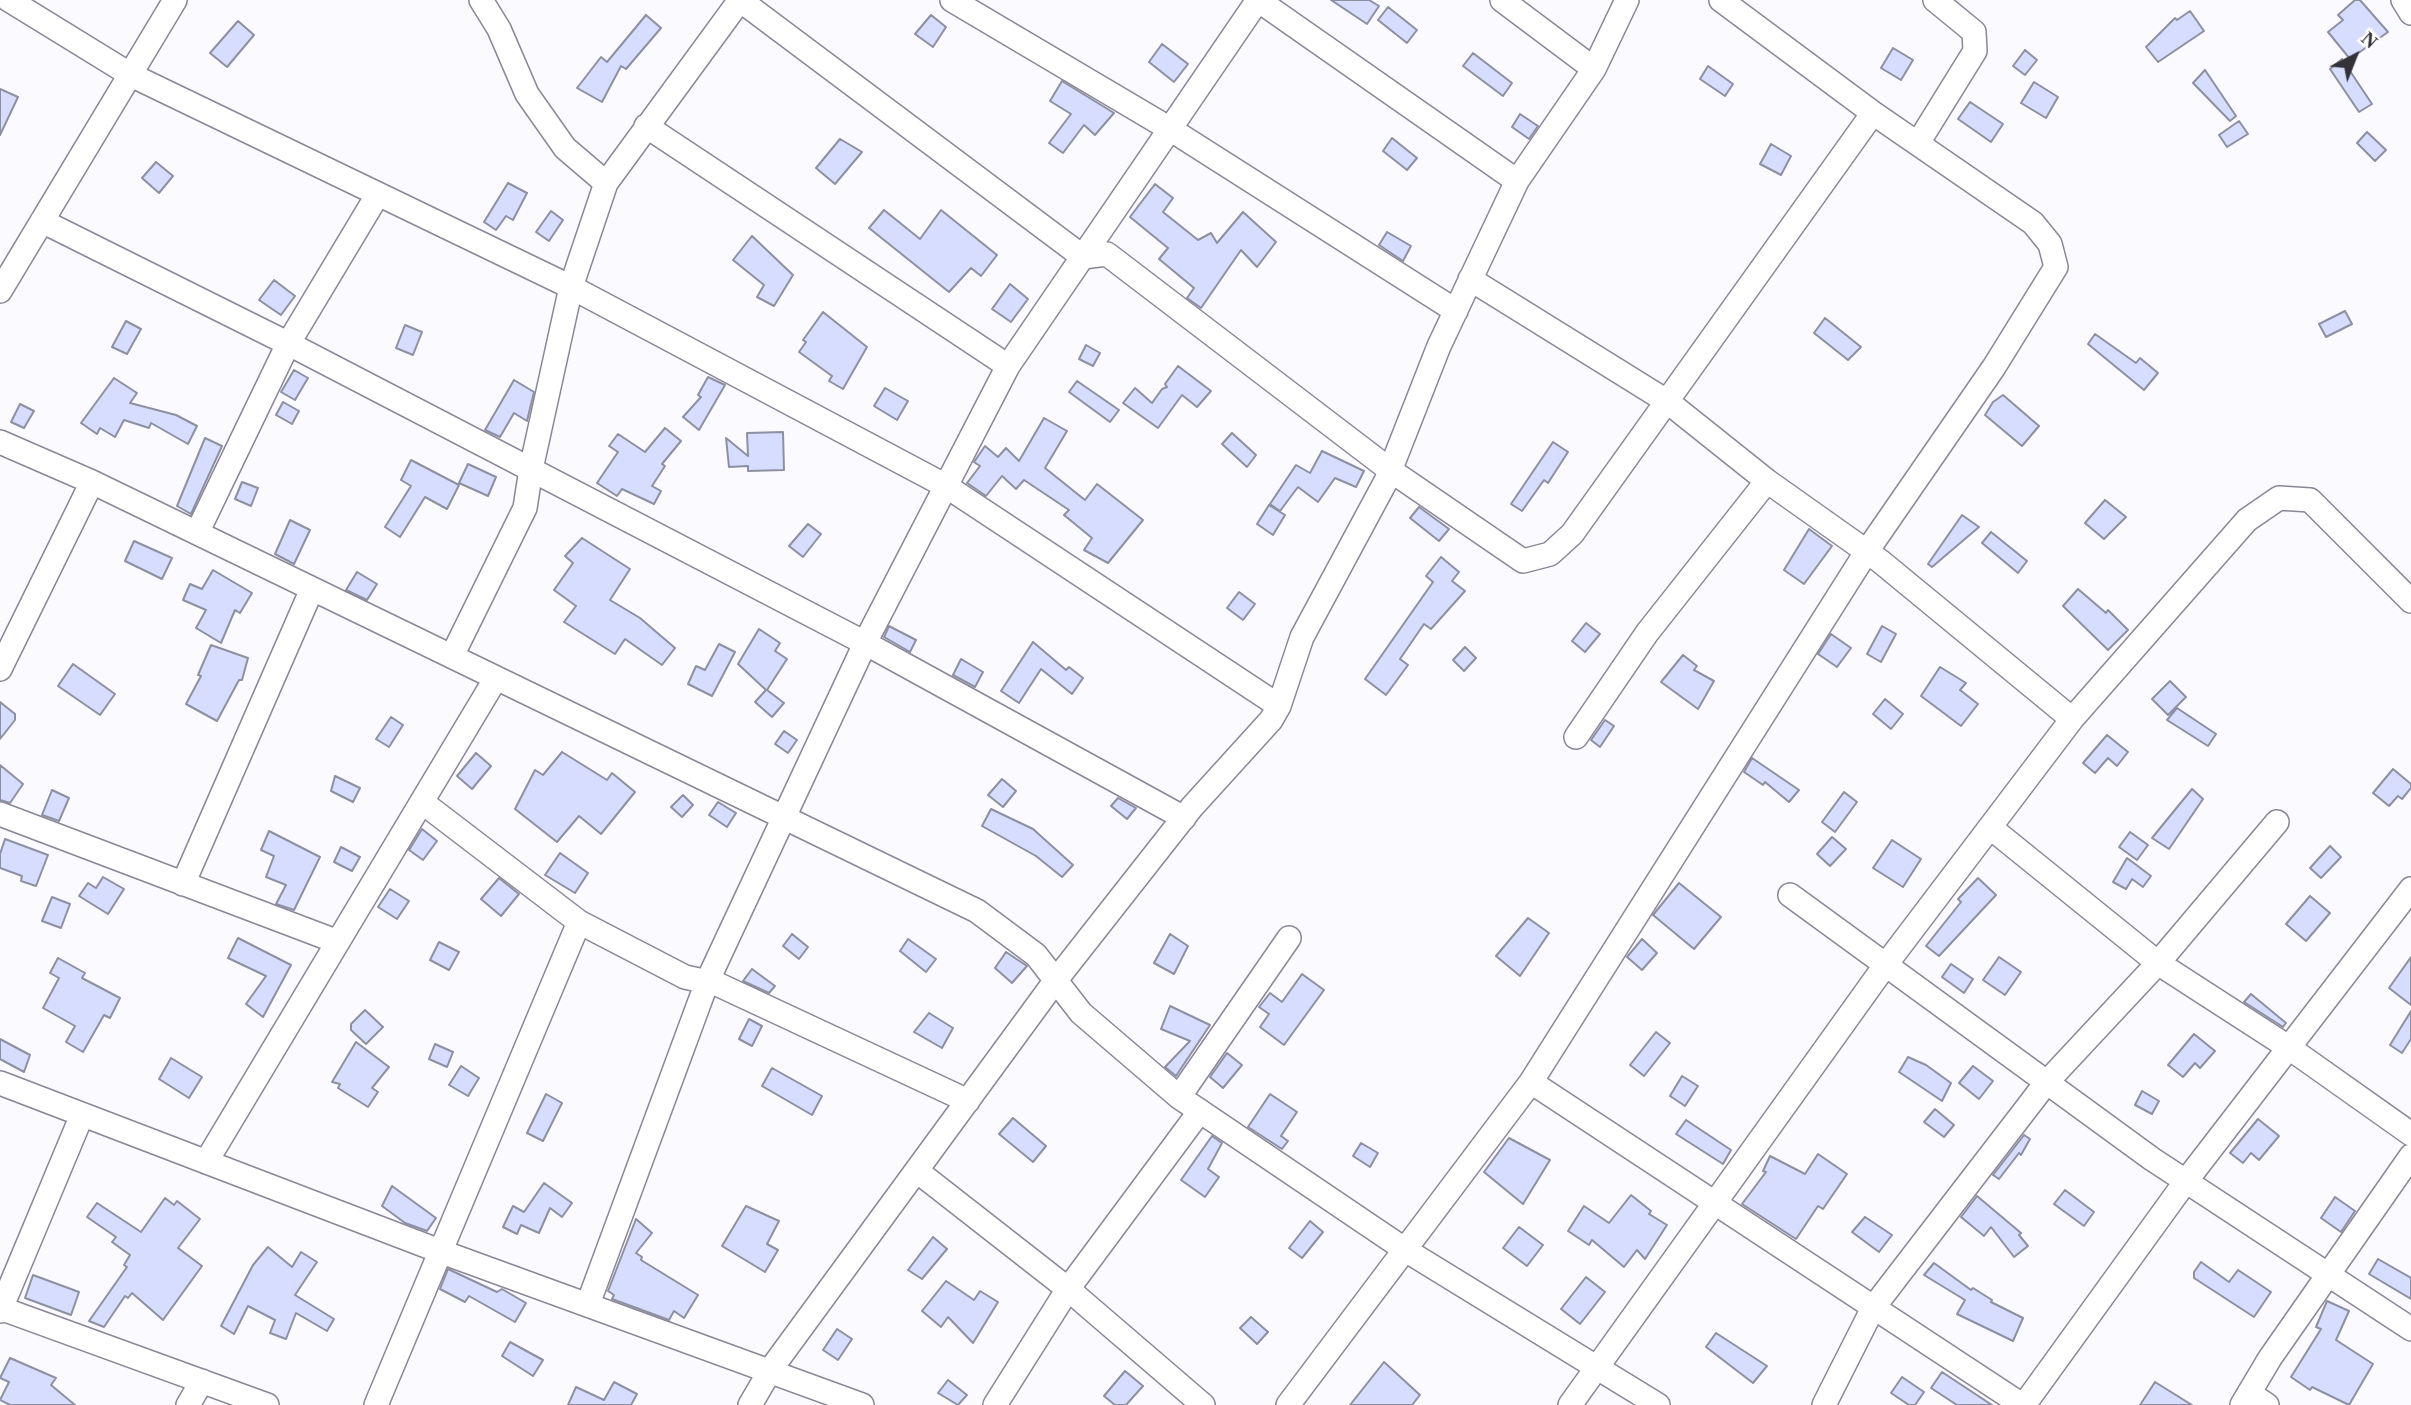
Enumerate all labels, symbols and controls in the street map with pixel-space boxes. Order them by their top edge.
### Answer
north arrow [2320,21,2390,91]
text: N [2357,28,2382,52]

